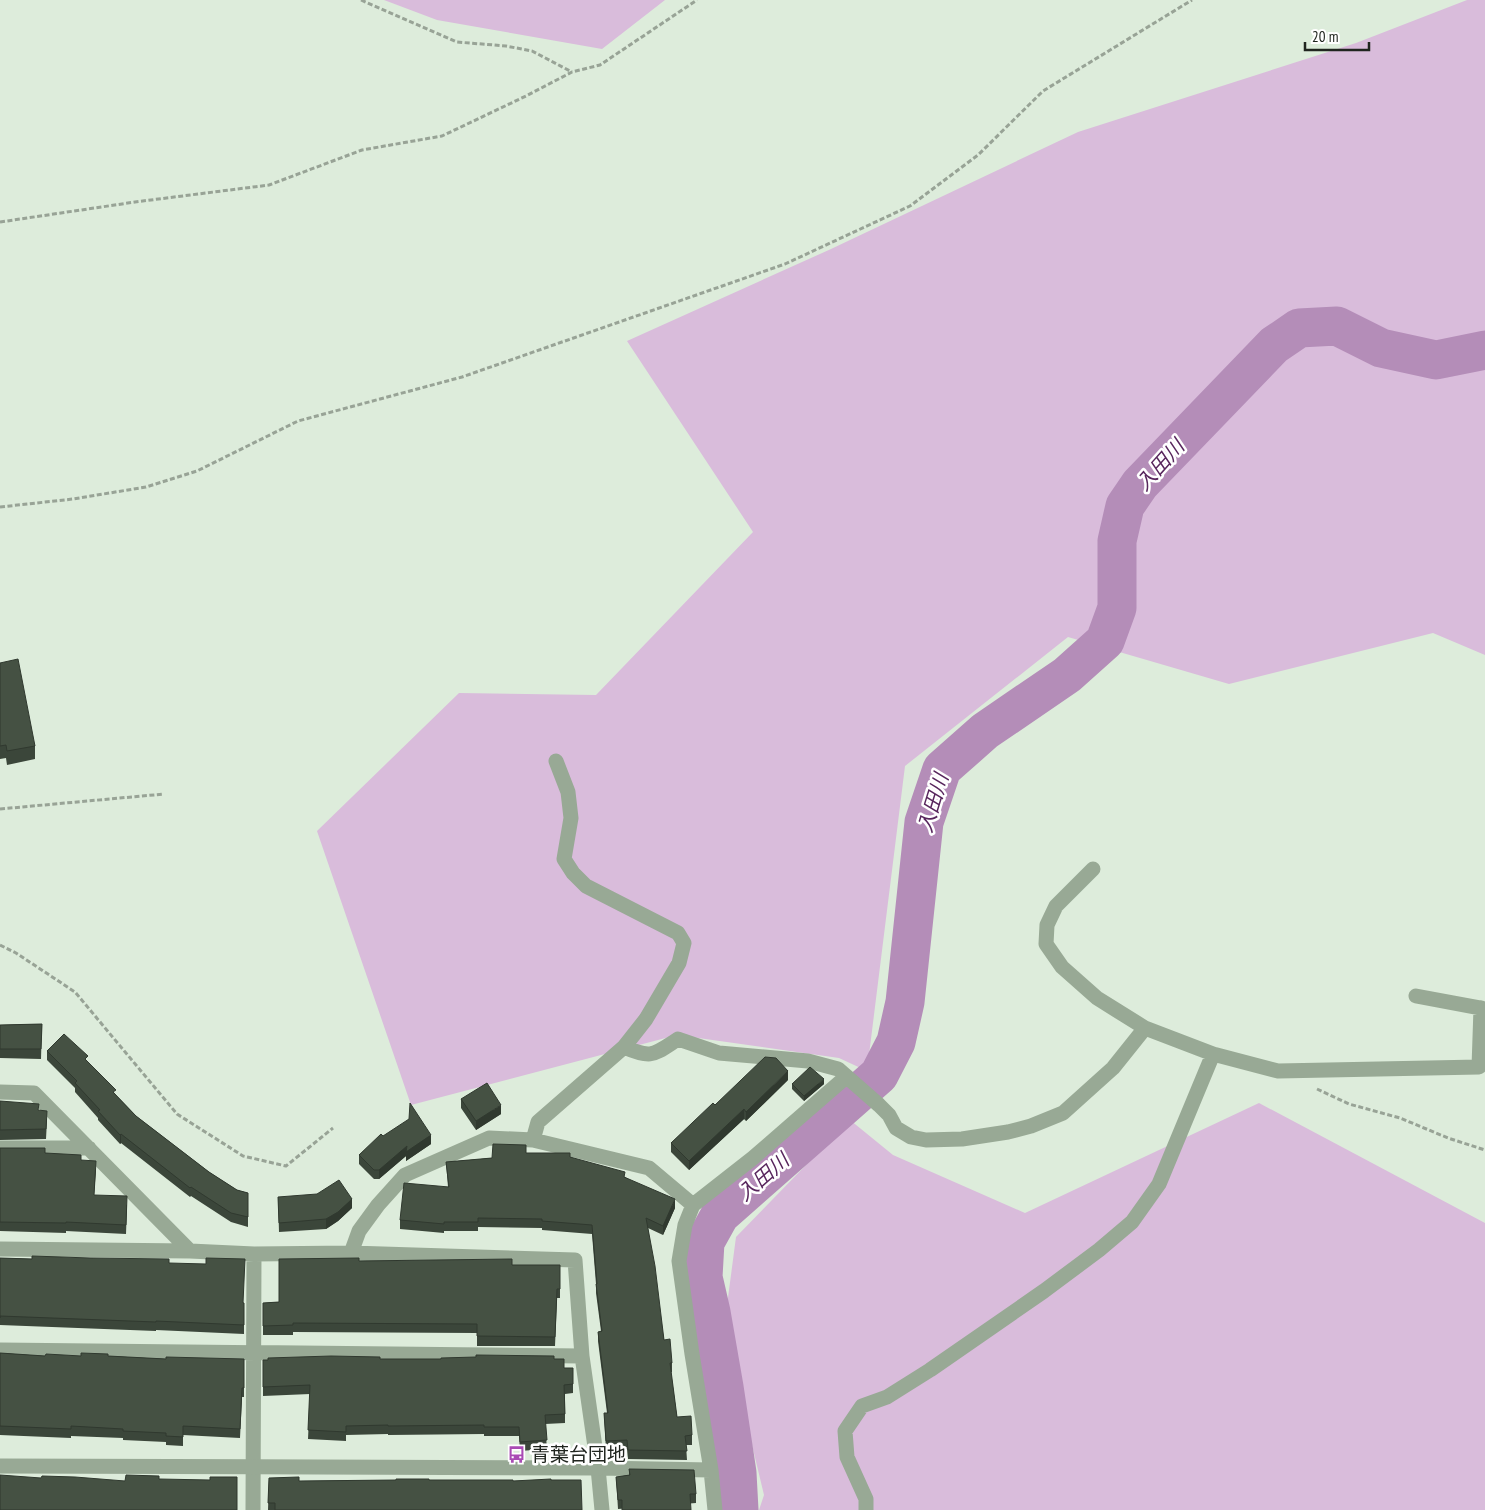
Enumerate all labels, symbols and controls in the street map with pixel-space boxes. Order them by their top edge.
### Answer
scale bar [1305,20,1369,52]
text: 20 m [1312,27,1338,46]
water label: 入田川 [1130,433,1191,496]
water label: 入田川 [912,769,955,835]
water label: 入田川 [732,1146,796,1206]
place label: 青葉台団地 [531,1442,626,1466]
bus stop icon: 青葉台団地 [507,1444,527,1464]

